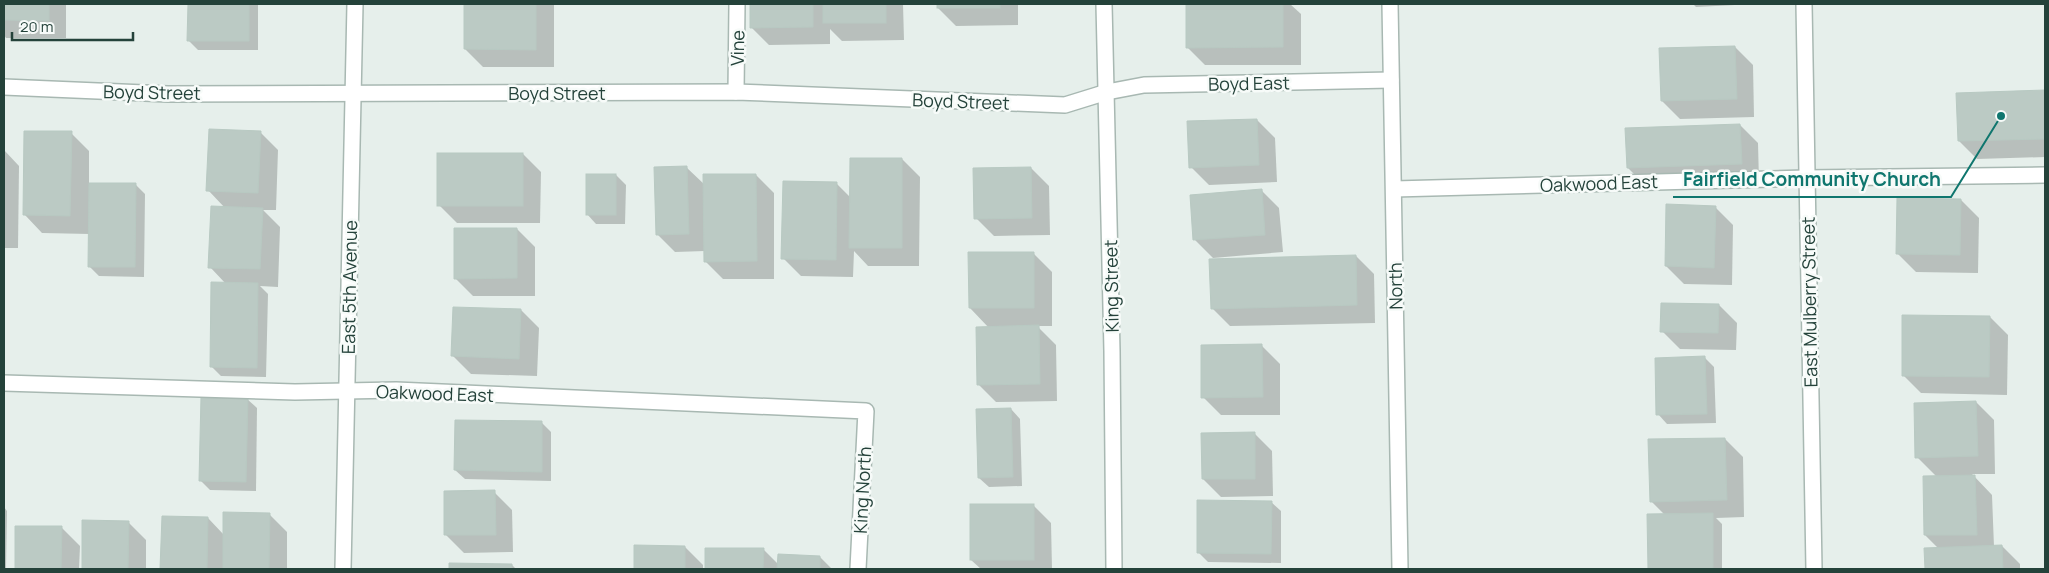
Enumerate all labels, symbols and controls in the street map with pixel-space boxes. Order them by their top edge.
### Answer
scale bar [12,10,134,42]
text: 20 m [20,16,53,37]
street label: Vine [725,30,749,66]
street label: Boyd East [1208,70,1290,96]
street label: Boyd Street [103,79,201,105]
street label: Boyd Street [508,81,606,105]
street label: Boyd Street [912,87,1010,115]
callout: Fairfield Community Church [1673,163,1951,197]
text: Fairfield Community Church [1683,166,1941,192]
street label: Oakwood East [1540,169,1658,197]
street label: East Mulberry Street [1796,217,1822,387]
street label: East 5th Avenue [336,220,362,354]
street label: King Street [1098,239,1124,333]
street label: North [1383,262,1407,310]
street label: Oakwood East [376,379,494,407]
street label: King North [848,446,876,534]

